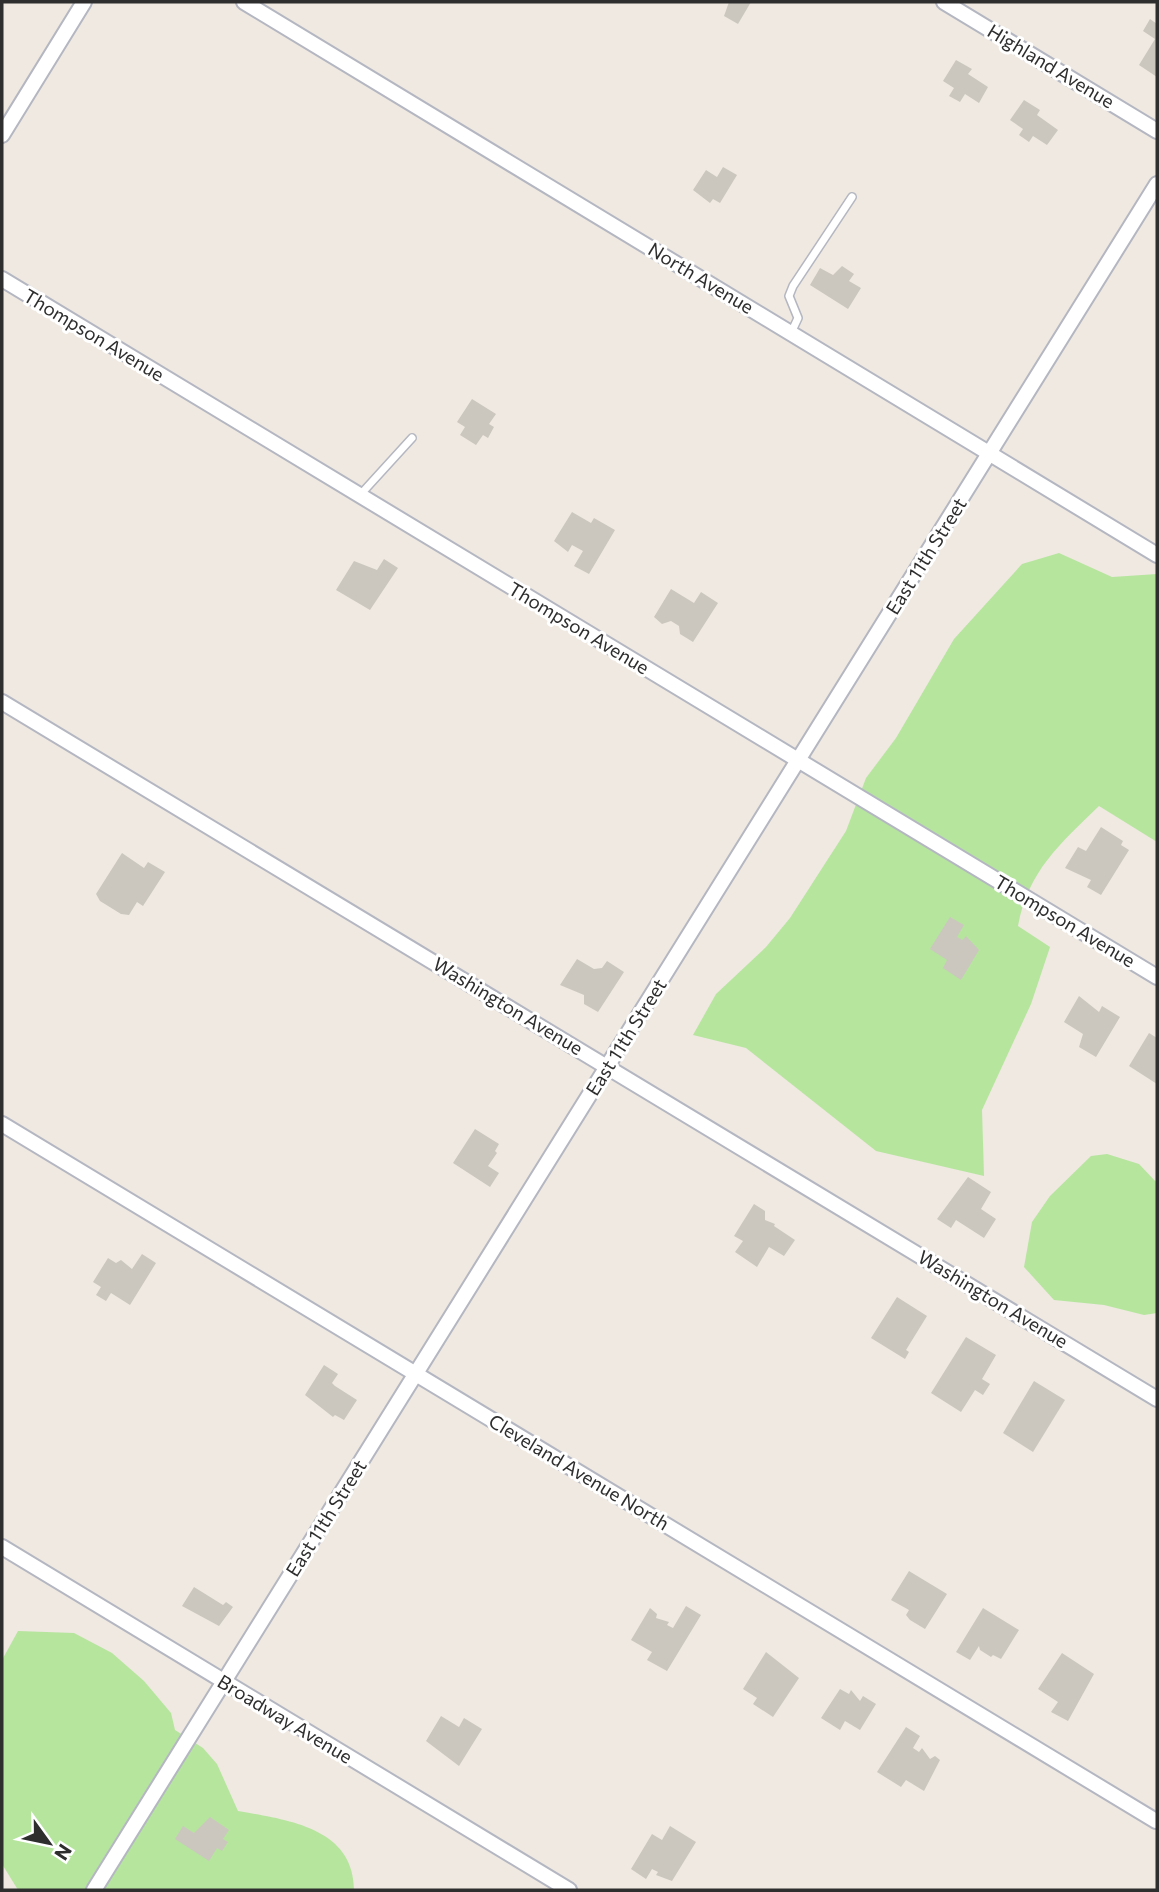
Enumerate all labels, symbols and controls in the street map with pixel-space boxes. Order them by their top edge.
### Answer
street label: Highland Avenue [984,19,1119,112]
street label: North Avenue [644,237,758,318]
street label: Thompson Avenue [20,284,169,386]
street label: East 11th Street [880,493,971,618]
street label: Thompson Avenue [505,577,654,679]
street label: Thompson Avenue [991,870,1140,972]
street label: Washington Avenue [429,952,587,1059]
street label: East 11th Street [580,974,671,1099]
street label: Washington Avenue [914,1245,1072,1352]
street label: Cleveland Avenue North [485,1409,674,1535]
street label: East 11th Street [280,1455,371,1580]
street label: Broadway Avenue [214,1669,357,1768]
north arrow [14,1808,84,1878]
text: N [50,1840,77,1865]

